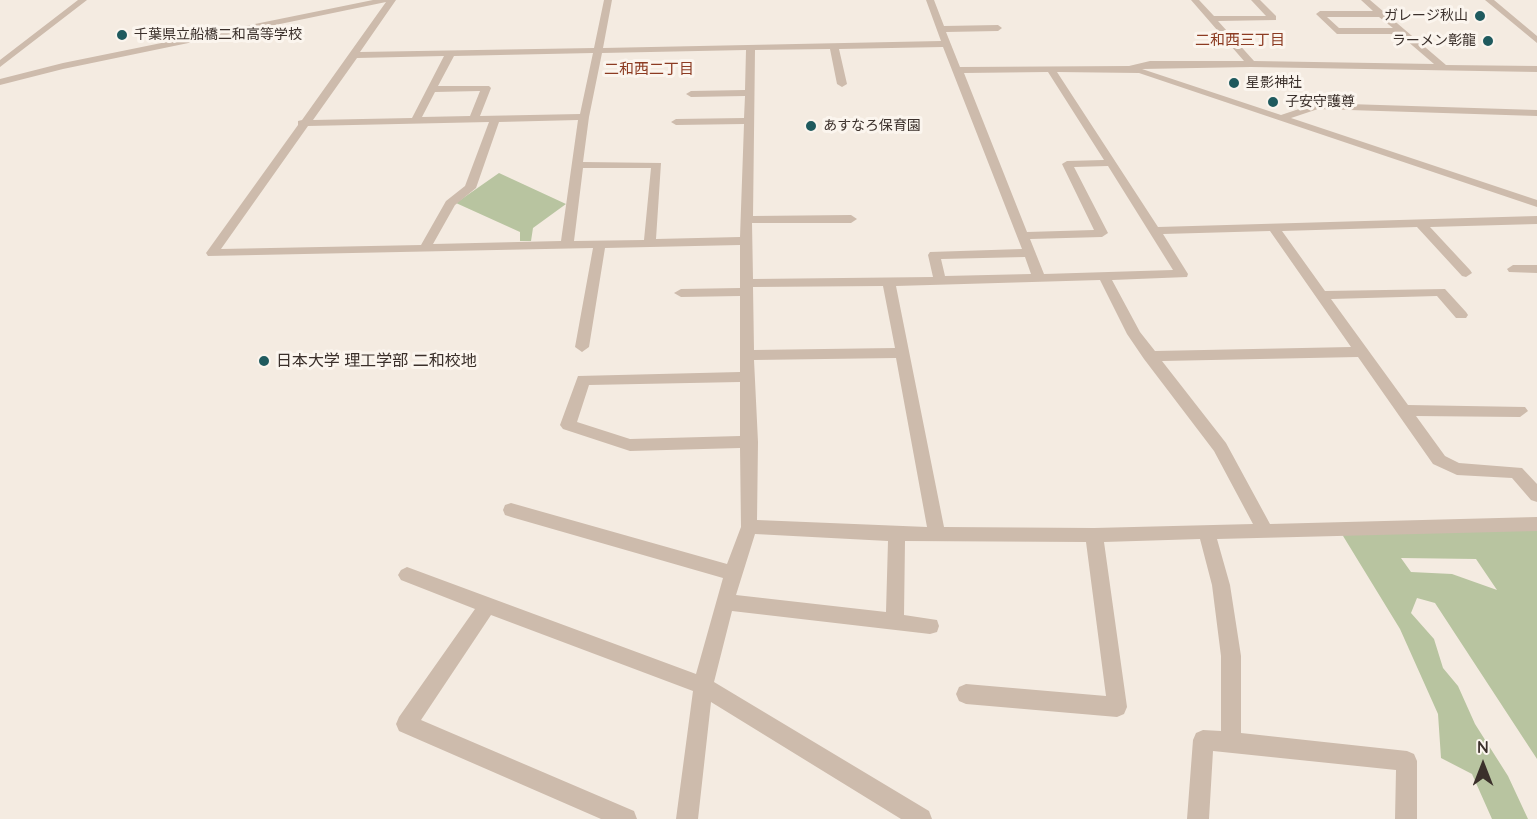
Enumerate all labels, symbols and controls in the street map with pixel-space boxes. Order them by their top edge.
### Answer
place label: ガレージ秋山 [1384,8,1468,24]
marker: ガレージ秋山 [1473,9,1487,23]
place label: 千葉県立船橋二和高等学校 [134,27,302,43]
marker: 千葉県立船橋二和高等学校 [115,28,129,42]
district label: 二和西三丁目 [1195,31,1285,49]
place label: ラーメン彰龍 [1392,33,1476,49]
marker: ラーメン彰龍 [1481,34,1495,48]
district label: 二和西二丁目 [604,60,694,78]
place label: 星影神社 [1246,75,1302,91]
marker: 星影神社 [1227,76,1241,90]
place label: 子安守護尊 [1285,94,1355,110]
marker: 子安守護尊 [1266,95,1280,109]
place label: あすなろ保育園 [823,118,921,134]
marker: あすなろ保育園 [804,119,818,133]
place label: 日本大学 理工学部 二和校地 [276,351,477,371]
marker: 日本大学 理工学部 二和校地 [257,354,271,368]
north arrow [1453,735,1513,795]
text: N [1477,737,1489,757]

